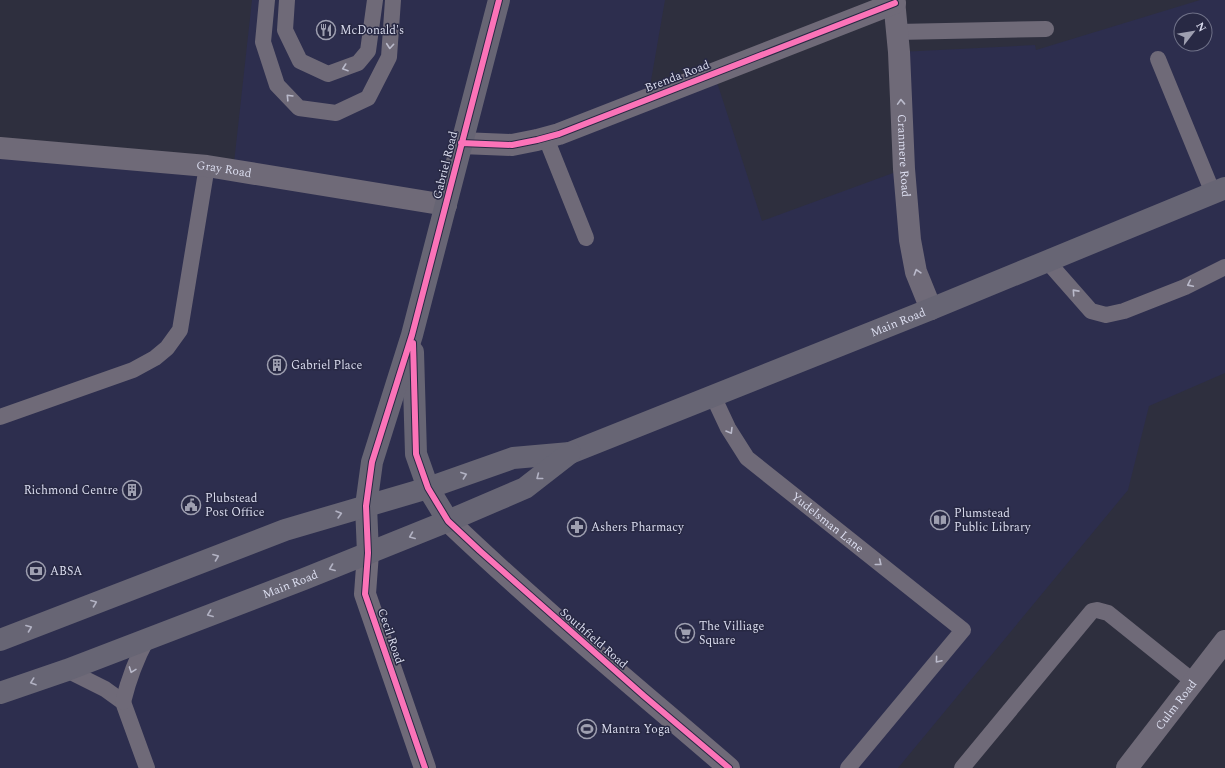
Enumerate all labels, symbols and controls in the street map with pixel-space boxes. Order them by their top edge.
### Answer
north arrow [1173,12,1213,52]
restaurant icon: McDonald's [315,19,337,41]
text: N [1192,19,1211,35]
place label: McDonald's [340,21,404,40]
one-way arrow [386,43,395,49]
street label: Brenda Road [642,55,713,98]
one-way arrow [341,63,348,72]
one-way arrow [286,94,294,102]
one-way arrow [897,98,905,104]
street label: Cranmere Road [892,114,915,198]
street label: Gabriel Road [428,129,463,201]
street label: Gray Road [196,156,253,183]
one-way arrow [913,269,922,276]
one-way arrow [1187,279,1194,287]
one-way arrow [1072,290,1079,297]
street label: Main Road [868,303,929,342]
building icon: Gabriel Place [266,354,288,376]
place label: Gabriel Place [291,356,362,375]
one-way arrow [726,427,733,434]
one-way arrow [461,472,468,480]
one-way arrow [536,472,543,480]
building icon: Richmond Centre [121,479,143,501]
place label: Richmond Centre [24,481,118,500]
street label: Yudelsman Lane [787,488,868,558]
place label: Plubstead Post Office [205,489,265,522]
public building icon: Plubstead Post Office [180,494,202,516]
place label: Plumstead Public Library [954,504,1032,537]
library icon: Plumstead Public Library [929,509,951,531]
one-way arrow [335,510,342,519]
pharmacy icon: Ashers Pharmacy [566,516,588,538]
place label: Ashers Pharmacy [591,518,685,537]
one-way arrow [408,531,415,539]
one-way arrow [212,553,219,561]
one-way arrow [875,558,882,565]
bank icon: ABSA [25,560,47,582]
place label: ABSA [50,562,82,581]
one-way arrow [328,563,335,571]
street label: Main Road [260,565,321,604]
one-way arrow [91,600,98,608]
street label: Southfield Road [555,603,632,674]
street label: Cecil Road [372,606,409,667]
one-way arrow [207,610,214,618]
place label: The Villiage Square [699,617,765,650]
supermarket icon: The Villiage Square [674,622,696,644]
one-way arrow [26,625,33,633]
one-way arrow [935,655,942,662]
one-way arrow [129,666,137,673]
street label: Culm Road [1151,675,1202,734]
one-way arrow [30,677,37,685]
sports icon: Mantra Yoga [576,718,598,740]
place label: Mantra Yoga [601,720,670,739]

